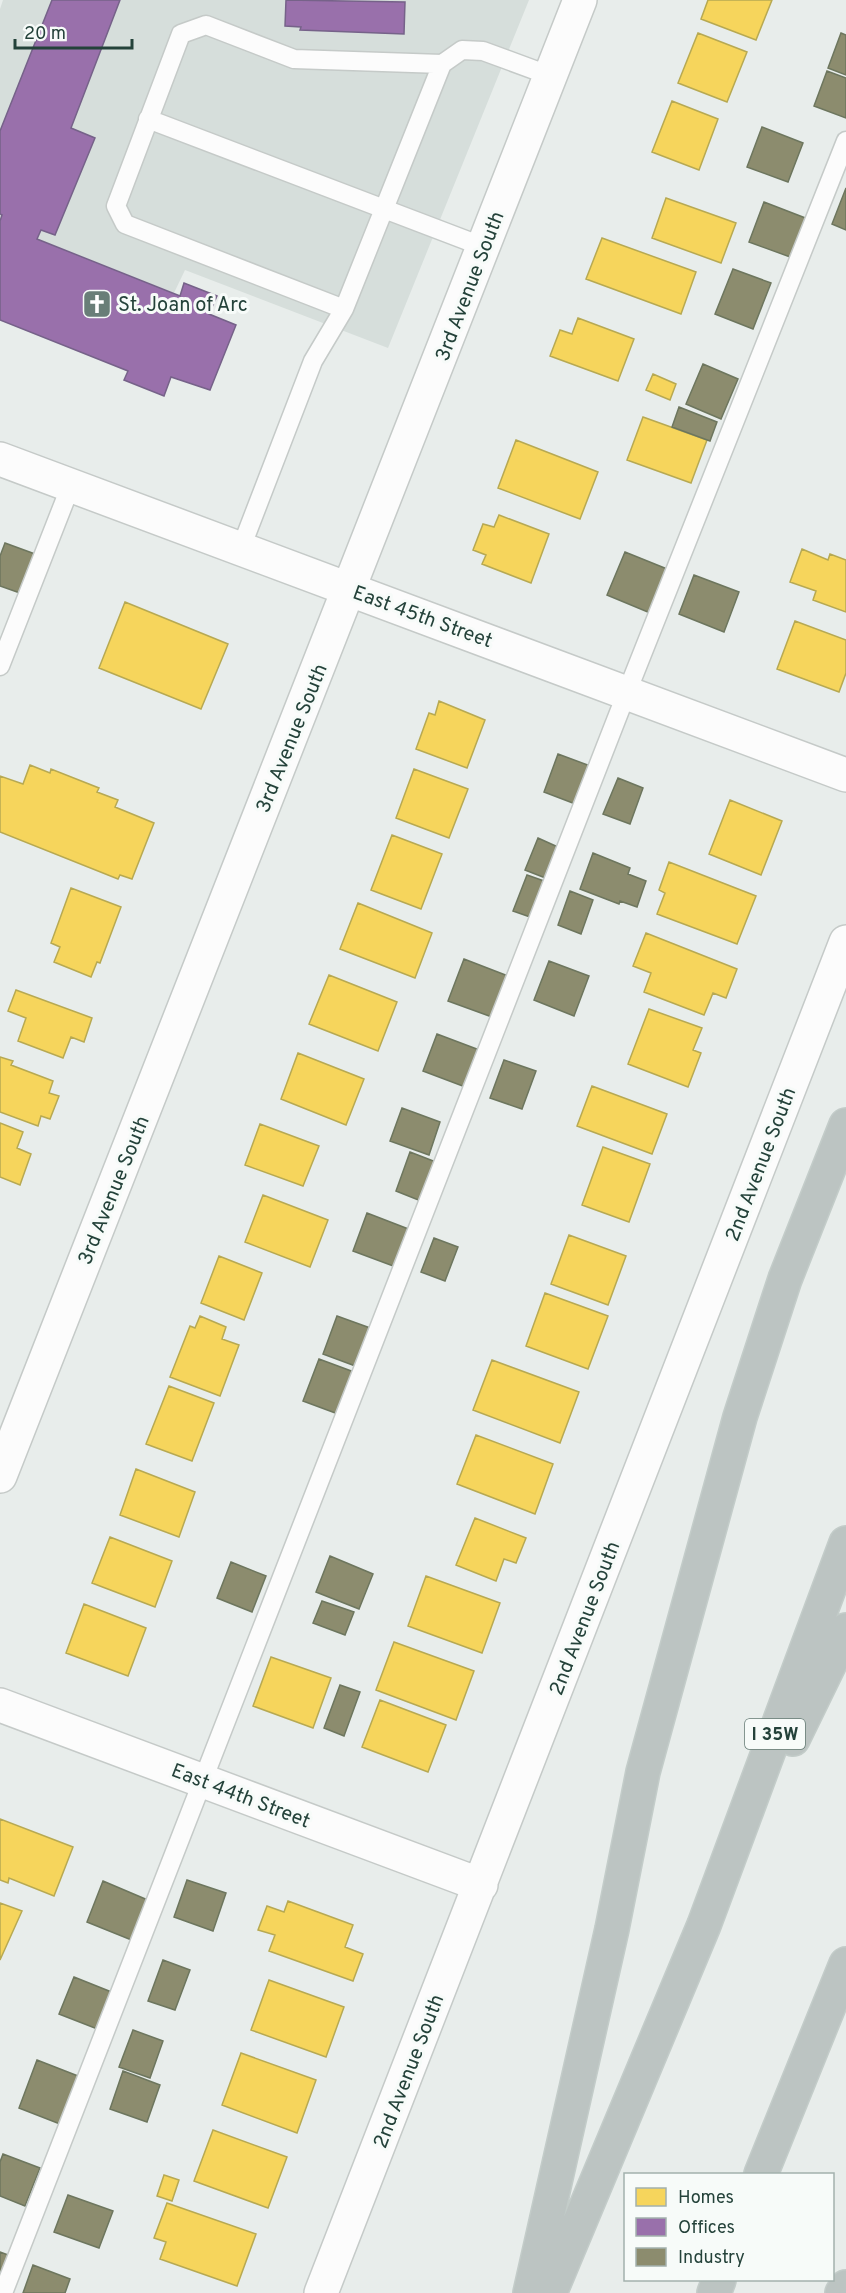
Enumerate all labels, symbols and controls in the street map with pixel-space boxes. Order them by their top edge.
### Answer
scale bar [15,12,132,50]
text: 20 m [24,23,66,46]
street label: 3rd Avenue South [430,208,511,365]
church icon: St. Joan of Arc [81,288,113,320]
place label: St. Joan of Arc [118,293,248,319]
street label: East 45th Street [349,581,496,655]
street label: 3rd Avenue South [251,660,335,817]
street label: 2nd Avenue South [721,1084,803,1245]
street label: 3rd Avenue South [73,1112,157,1269]
street label: 2nd Avenue South [545,1538,627,1699]
road number: I 35W [745,1719,805,1749]
street label: East 44th Street [167,1758,314,1835]
street label: 2nd Avenue South [369,1991,451,2152]
legend [624,2173,834,2281]
text: Homes [678,2187,734,2210]
text: Offices [678,2217,735,2240]
text: Industry [678,2247,745,2270]

